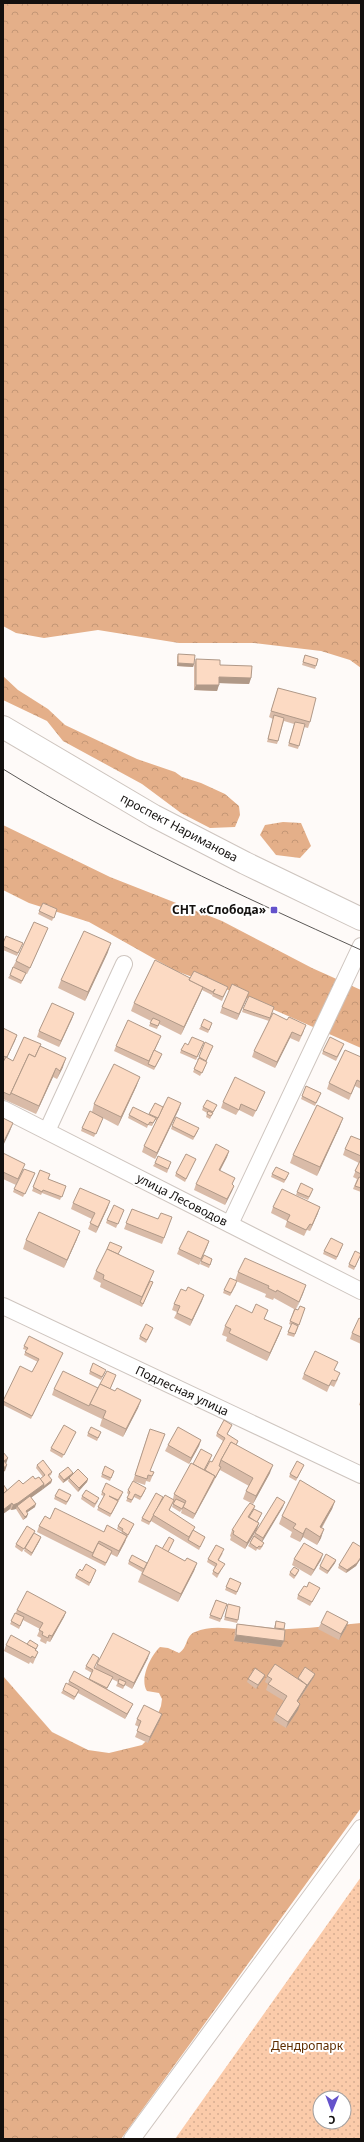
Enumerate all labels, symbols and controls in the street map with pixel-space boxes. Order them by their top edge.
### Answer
street label: проспект Нариманова [118,789,241,866]
place label: СНТ «Слобода» [172,901,266,918]
marker: СНТ «Слобода» [269,905,279,915]
street label: улица Лесоводов [134,1169,231,1230]
street label: Подлесная улица [133,1361,232,1420]
park label: Дендропарк [271,2037,344,2054]
north arrow [312,2090,352,2130]
text: С [328,2113,336,2128]

